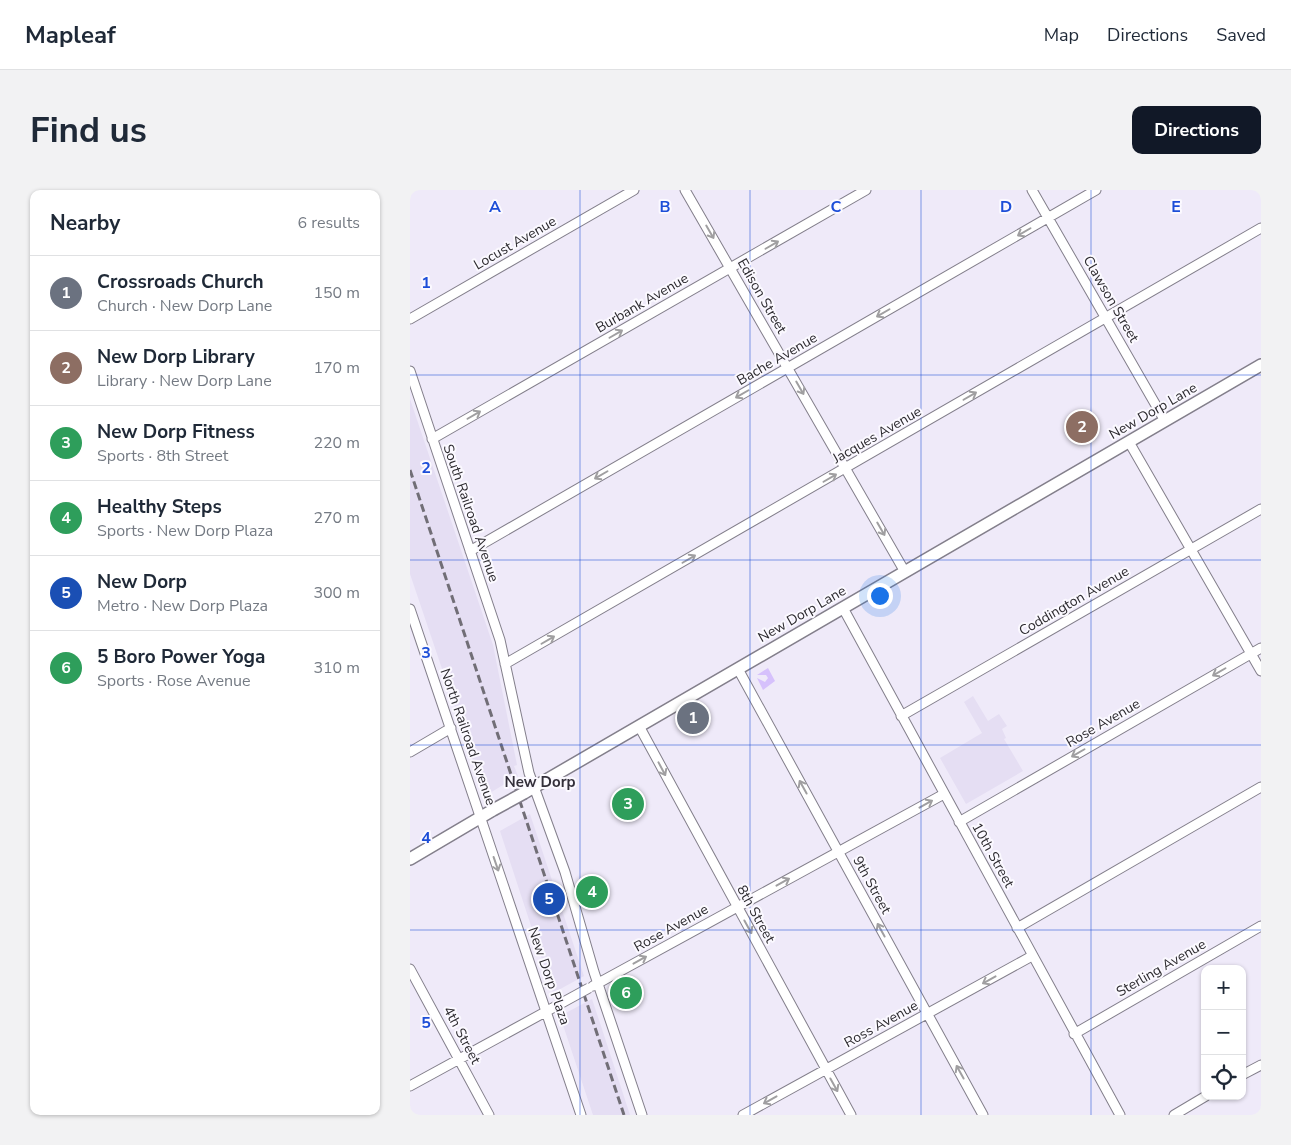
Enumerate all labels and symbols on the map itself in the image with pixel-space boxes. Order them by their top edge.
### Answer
text: A [489,196,501,218]
text: B [659,196,671,218]
text: C [831,196,842,218]
text: D [1000,196,1012,218]
text: E [1171,196,1181,218]
street label: Locust Avenue [470,212,560,274]
one-way arrow [705,225,715,239]
one-way arrow [1016,227,1031,237]
one-way arrow [764,239,778,249]
street label: Clawson Street [1079,252,1143,346]
street label: Edison Street [733,255,791,337]
street label: Burbank Avenue [592,269,692,337]
text: 1 [421,272,431,294]
one-way arrow [876,309,891,319]
street label: Bache Avenue [733,328,821,390]
one-way arrow [608,329,622,339]
street label: New Dorp Lane [1106,378,1200,444]
one-way arrow [795,380,805,395]
one-way arrow [736,390,750,400]
one-way arrow [963,391,977,401]
street label: Jacques Avenue [828,402,925,469]
pin: 2 [1066,408,1098,446]
one-way arrow [467,409,481,419]
street label: South Railroad Avenue [439,442,503,584]
text: 2 [421,457,431,479]
one-way arrow [595,471,609,481]
one-way arrow [822,473,837,483]
one-way arrow [876,521,886,536]
one-way arrow [681,554,696,564]
street label: Coddington Avenue [1015,562,1133,640]
street label: New Dorp Lane [755,581,849,647]
your location [867,583,893,609]
one-way arrow [540,635,555,644]
text: 3 [421,642,431,664]
street label: North Railroad Avenue [436,666,500,808]
one-way arrow [1212,668,1226,678]
street label: Rose Avenue [1063,694,1143,752]
pin: 1 [677,699,709,737]
one-way arrow [1071,749,1086,759]
one-way arrow [658,761,667,776]
district label: New Dorp [504,772,576,792]
one-way arrow [798,780,808,795]
pin: 3 [612,785,644,823]
one-way arrow [918,799,932,809]
street label: 10th Street [967,819,1019,891]
text: 4 [421,827,431,849]
street label: 9th Street [848,853,896,917]
one-way arrow [492,855,501,871]
pin: 4 [576,873,608,911]
one-way arrow [775,877,790,886]
pin: 5 [533,880,565,918]
street label: 8th Street [732,882,780,946]
street label: Rose Avenue [630,900,712,956]
one-way arrow [744,919,753,934]
one-way arrow [876,923,886,937]
street label: New Dorp Plaza [523,925,575,1027]
street label: Sterling Avenue [1113,935,1209,1001]
one-way arrow [633,955,648,965]
pin: 6 [610,974,642,1012]
one-way arrow [983,975,997,985]
street label: Ross Avenue [841,996,921,1052]
street label: 4th Street [439,1003,485,1067]
text: 5 [421,1012,431,1034]
one-way arrow [954,1066,964,1080]
one-way arrow [830,1077,840,1092]
one-way arrow [763,1095,778,1105]

